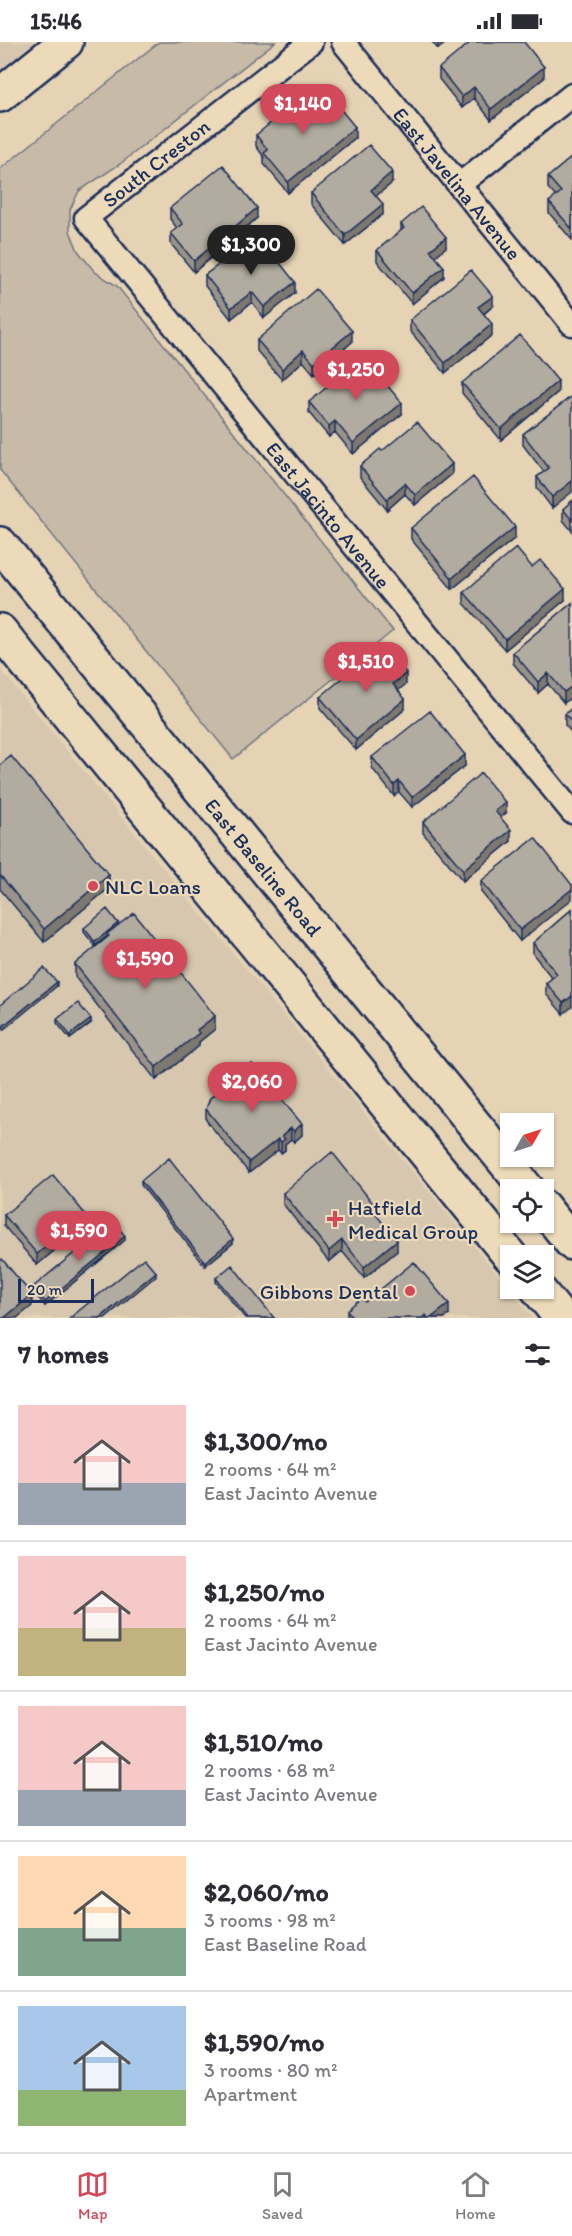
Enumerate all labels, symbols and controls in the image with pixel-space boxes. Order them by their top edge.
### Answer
text: 15:46 [30,8,82,35]
pin: $1,140 [254,84,352,135]
text: $1,140 [274,91,332,115]
street label: East Javelina Avenue [388,102,527,265]
street label: South Creston [97,113,215,213]
pin: $1,300 [202,225,300,276]
text: $1,300 [221,232,281,256]
pin: $1,250 [307,350,405,401]
text: $1,250 [327,357,385,381]
street label: East Jacinto Avenue [261,436,396,593]
pin: $1,510 [317,642,415,693]
text: $1,510 [338,649,394,673]
street label: East Baseline Road [200,793,328,941]
place label: NLC Loans [105,874,201,899]
marker: NLC Loans [86,879,100,893]
pin: $1,590 [96,939,194,990]
text: $1,590 [116,946,174,970]
pin: $2,060 [203,1062,301,1113]
text: $2,060 [222,1069,282,1093]
north arrow [500,1113,554,1167]
map controls [500,1113,554,1299]
button: locate [500,1179,554,1233]
place label: Hatfield Medical Group [348,1195,478,1244]
marker: Hatfield Medical Group [326,1210,344,1228]
pin: $1,590 [30,1211,128,1262]
text: $1,590 [50,1218,108,1242]
button: layers [500,1245,554,1299]
scale bar [18,1276,94,1304]
place label: Gibbons Dental [260,1279,398,1304]
text: 20 m [27,1280,62,1299]
marker: Gibbons Dental [403,1284,417,1298]
text: 7 homes [18,1338,109,1370]
icon: filters [521,1338,554,1371]
text: $1,300/mo [204,1425,328,1457]
icon: home [66,1429,138,1501]
text: 2 rooms · 64 m² [204,1457,336,1481]
text: East Jacinto Avenue [204,1481,377,1505]
text: $1,250/mo [204,1576,325,1608]
icon: home [66,1580,138,1652]
text: 2 rooms · 64 m² [204,1608,336,1632]
text: East Jacinto Avenue [204,1632,377,1656]
text: $1,510/mo [204,1726,323,1758]
icon: home [66,1730,138,1802]
text: 2 rooms · 68 m² [204,1758,335,1782]
text: East Jacinto Avenue [204,1782,377,1806]
text: $2,060/mo [204,1876,329,1908]
icon: home [66,1880,138,1952]
text: 3 rooms · 98 m² [204,1908,336,1932]
text: East Baseline Road [204,1932,367,1956]
text: $1,590/mo [204,2026,325,2058]
icon: home [66,2030,138,2102]
text: 3 rooms · 80 m² [204,2058,337,2082]
text: Apartment [204,2082,297,2106]
tab: Map [76,2168,109,2223]
tab: Saved [262,2168,303,2223]
tab: Home [455,2168,496,2223]

